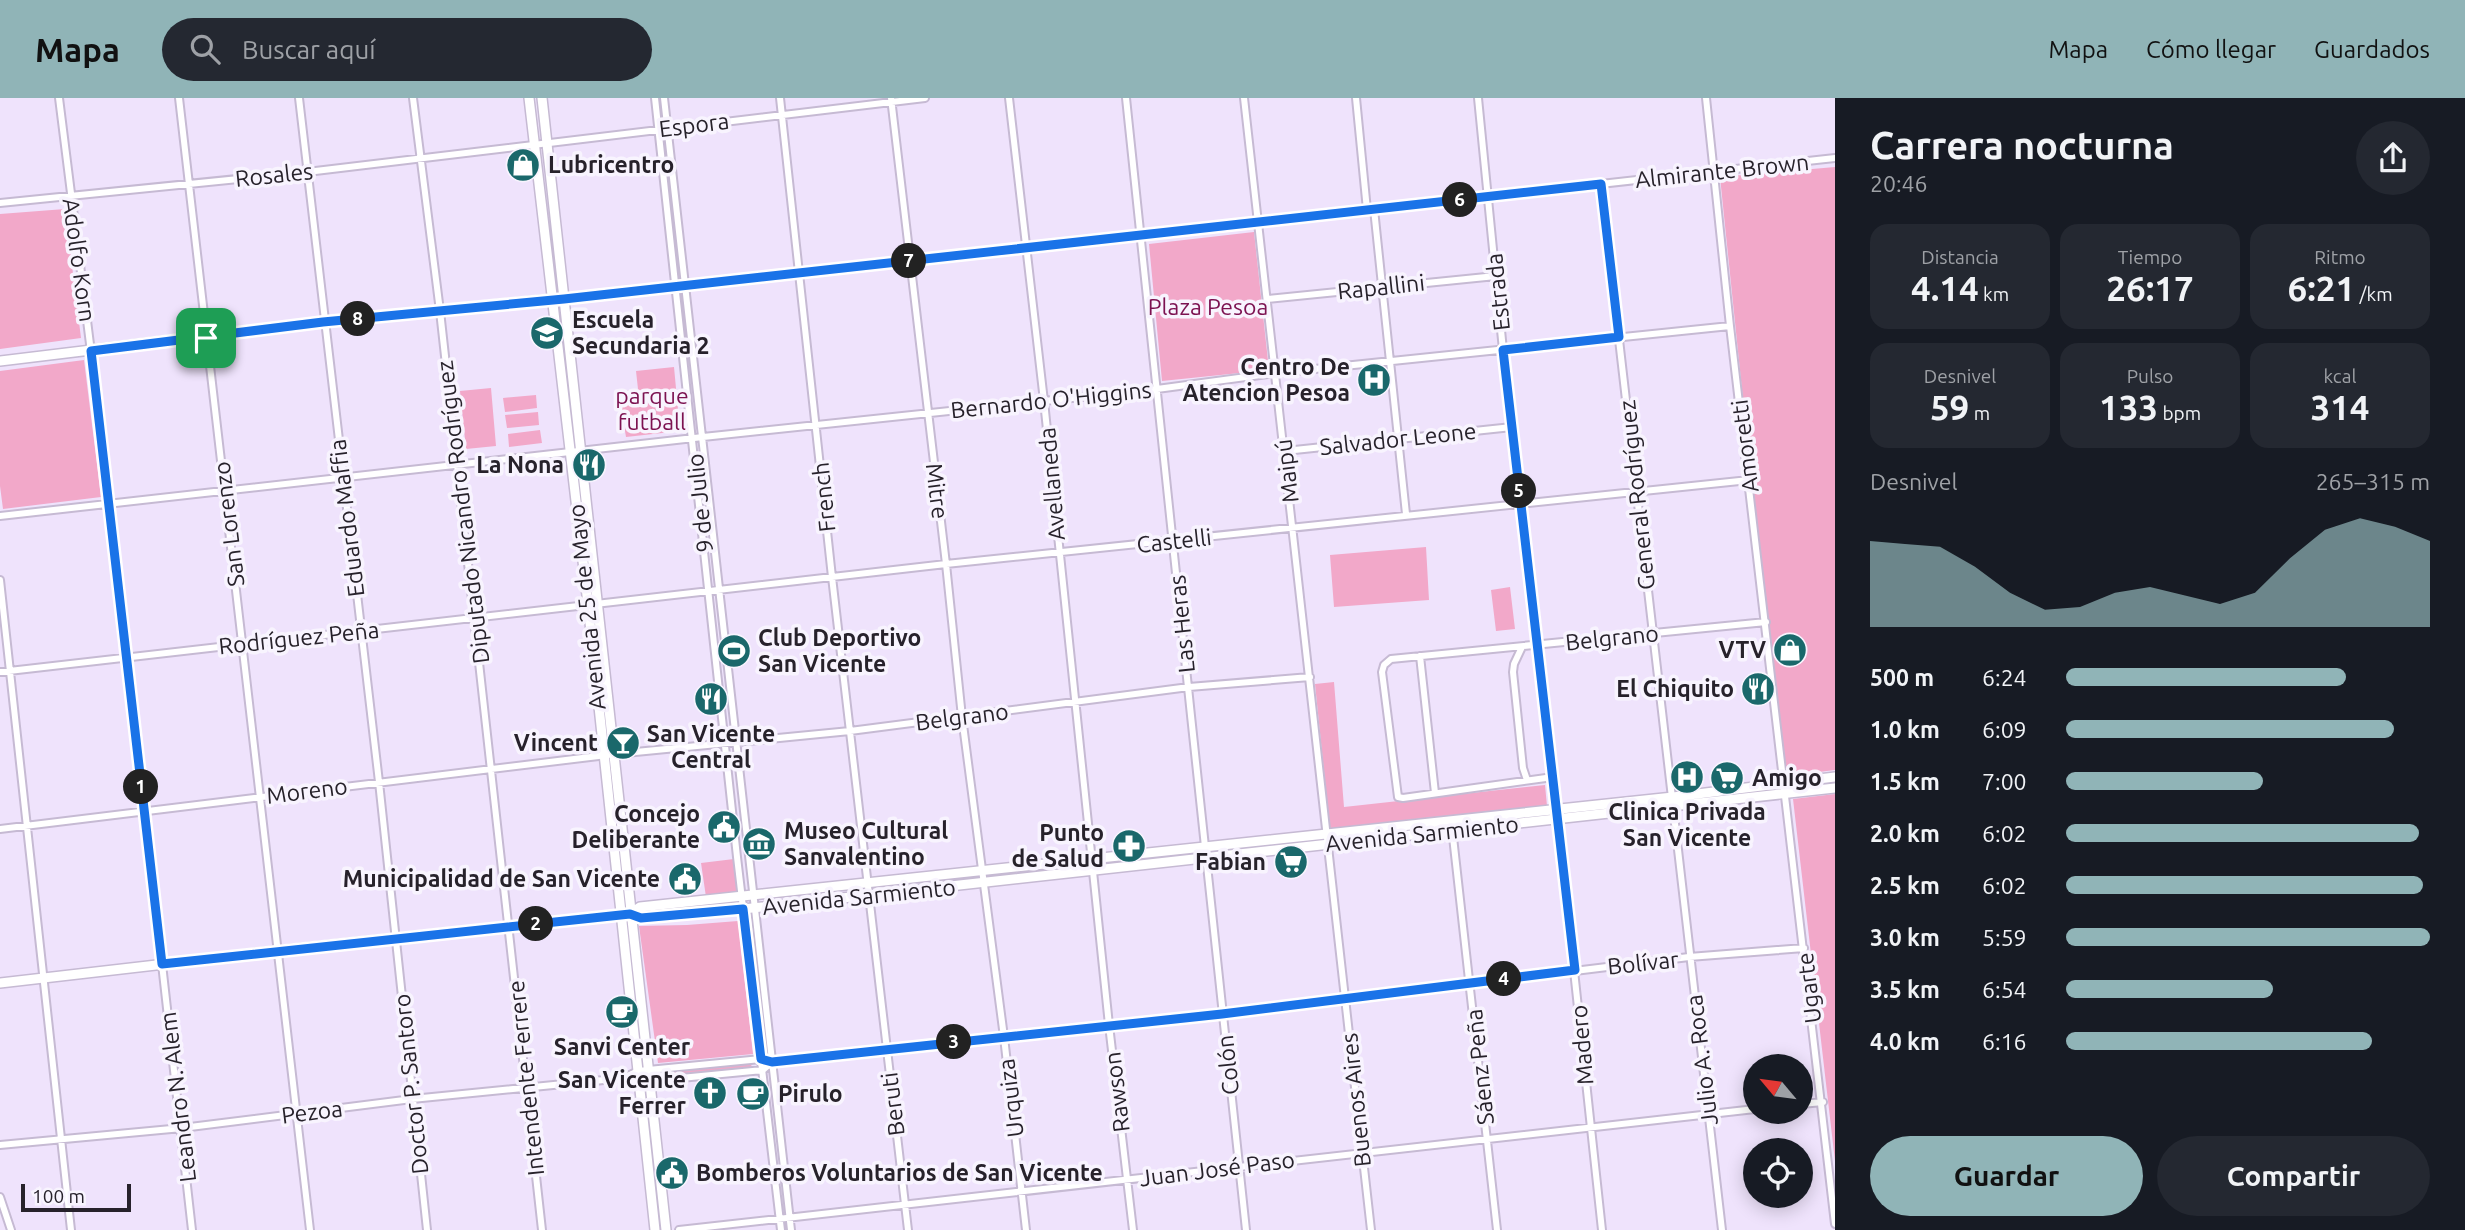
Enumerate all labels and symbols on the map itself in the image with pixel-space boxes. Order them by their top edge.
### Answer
street label: Espora [658,108,730,141]
shop icon: Lubricentro [504,146,542,184]
street label: Almirante Brown [1634,149,1810,192]
place label: Lubricentro [548,152,674,177]
street label: Rosales [234,158,314,191]
pin: 6 [1442,182,1478,217]
street label: Adolfo Korn [58,197,101,323]
pin: 7 [892,244,926,278]
street label: Estrada [1481,252,1514,332]
street label: Rapallini [1336,269,1426,304]
park label: Plaza Pesoa [1148,294,1268,319]
pin: 8 [340,302,376,336]
place label: Escuela Secundaria 2 [572,307,710,358]
pin [176,308,236,368]
school or university icon: Escuela Secundaria 2 [528,314,566,352]
place label: Centro De Atencion Pesoa [1183,354,1350,405]
street label: Diputado Nicandro Rodríguez [432,359,493,665]
hospital icon: Centro De Atencion Pesoa [1355,361,1393,399]
street label: Bernardo O'Higgins [949,377,1153,422]
park label: parque futball [615,383,689,434]
street label: Amoretti [1726,398,1763,494]
street label: General Rodríguez [1614,399,1659,591]
street label: Salvador Leone [1318,418,1478,459]
street label: Avellaneda [1034,426,1069,542]
street label: Eduardo Maffia [324,438,369,598]
street label: Maipú [1270,438,1303,504]
restaurant icon: La Nona [570,446,608,484]
place label: La Nona [476,452,564,477]
street label: 9 de Julio [682,452,717,554]
street label: San Lorenzo [208,460,249,588]
street label: French [807,461,840,533]
street label: Mitre [922,462,953,520]
pin: 5 [1502,474,1536,508]
street label: Avenida 25 de Mayo [563,503,610,711]
street label: Castelli [1135,524,1213,557]
street label: Las Heras [1164,574,1199,674]
street label: Rodríguez Peña [217,617,380,658]
street label: Belgrano [1564,620,1660,655]
place label: Club Deportivo San Vicente [758,625,921,676]
shop icon: VTV [1771,631,1809,669]
sports icon: Club Deportivo San Vicente [715,632,753,670]
place label: VTV [1719,637,1766,662]
restaurant icon: El Chiquito [1739,670,1777,708]
place label: El Chiquito [1616,676,1734,701]
restaurant icon: San Vicente Central [692,680,730,718]
street label: Belgrano [914,698,1010,735]
place label: San Vicente Central [647,721,775,772]
bar icon: Vincent [604,724,642,762]
place label: Vincent [514,730,598,755]
hospital icon: Clinica Privada San Vicente [1668,758,1706,796]
supermarket icon: Amigo [1708,759,1746,797]
place label: Amigo [1752,765,1822,790]
pin: 1 [124,770,158,804]
street label: Moreno [265,773,349,808]
place label: Clinica Privada San Vicente [1608,799,1766,850]
place label: Concejo Deliberante [572,801,700,852]
public building icon: Concejo Deliberante [705,808,743,846]
street label: Avenida Sarmiento [1324,811,1520,856]
place label: Museo Cultural Sanvalentino [784,818,948,869]
place label: Punto de Salud [1012,820,1104,871]
museum icon: Museo Cultural Sanvalentino [740,825,778,863]
pharmacy icon: Punto de Salud [1110,827,1148,865]
supermarket icon: Fabian [1272,843,1310,881]
place label: Fabian [1195,849,1266,874]
public building icon: Municipalidad de San Vicente [666,860,704,898]
place label: Municipalidad de San Vicente [343,866,660,891]
street label: Avenida Sarmiento [761,874,957,919]
pin: 2 [518,906,554,942]
street label: Bolívar [1606,946,1680,979]
street label: Ugarte [1792,951,1825,1025]
pin: 4 [1486,962,1522,996]
street label: Intendente Ferrere [503,979,548,1177]
street label: Doctor P. Santoro [389,993,432,1175]
cafe icon: Sanvi Center [603,993,641,1031]
street label: Julio A. Roca [1681,993,1722,1127]
street label: Madero [1566,1004,1597,1086]
street label: Sáenz Peña [1461,1008,1498,1126]
street label: Leandro N. Alem [155,1011,200,1184]
pin: 3 [936,1024,972,1060]
street label: Buenos Aires [1336,1032,1375,1168]
place label: Sanvi Center [554,1034,691,1059]
street label: Colón [1212,1034,1243,1096]
street label: Rawson [1099,1051,1134,1134]
north arrow [1743,1054,1813,1124]
street label: Urquiza [993,1057,1028,1139]
place label: San Vicente Ferrer [558,1067,687,1118]
street label: Beruti [876,1071,909,1137]
church icon: San Vicente Ferrer [691,1074,729,1112]
cafe icon: Pirulo [734,1075,772,1113]
place label: Pirulo [778,1081,843,1106]
street label: Pezoa [280,1095,344,1128]
street label: Juan José Paso [1138,1147,1296,1190]
public building icon: Bomberos Voluntarios de San Vicente [653,1154,691,1192]
place label: Bomberos Voluntarios de San Vicente [696,1160,1103,1185]
scale bar [21,1181,131,1213]

